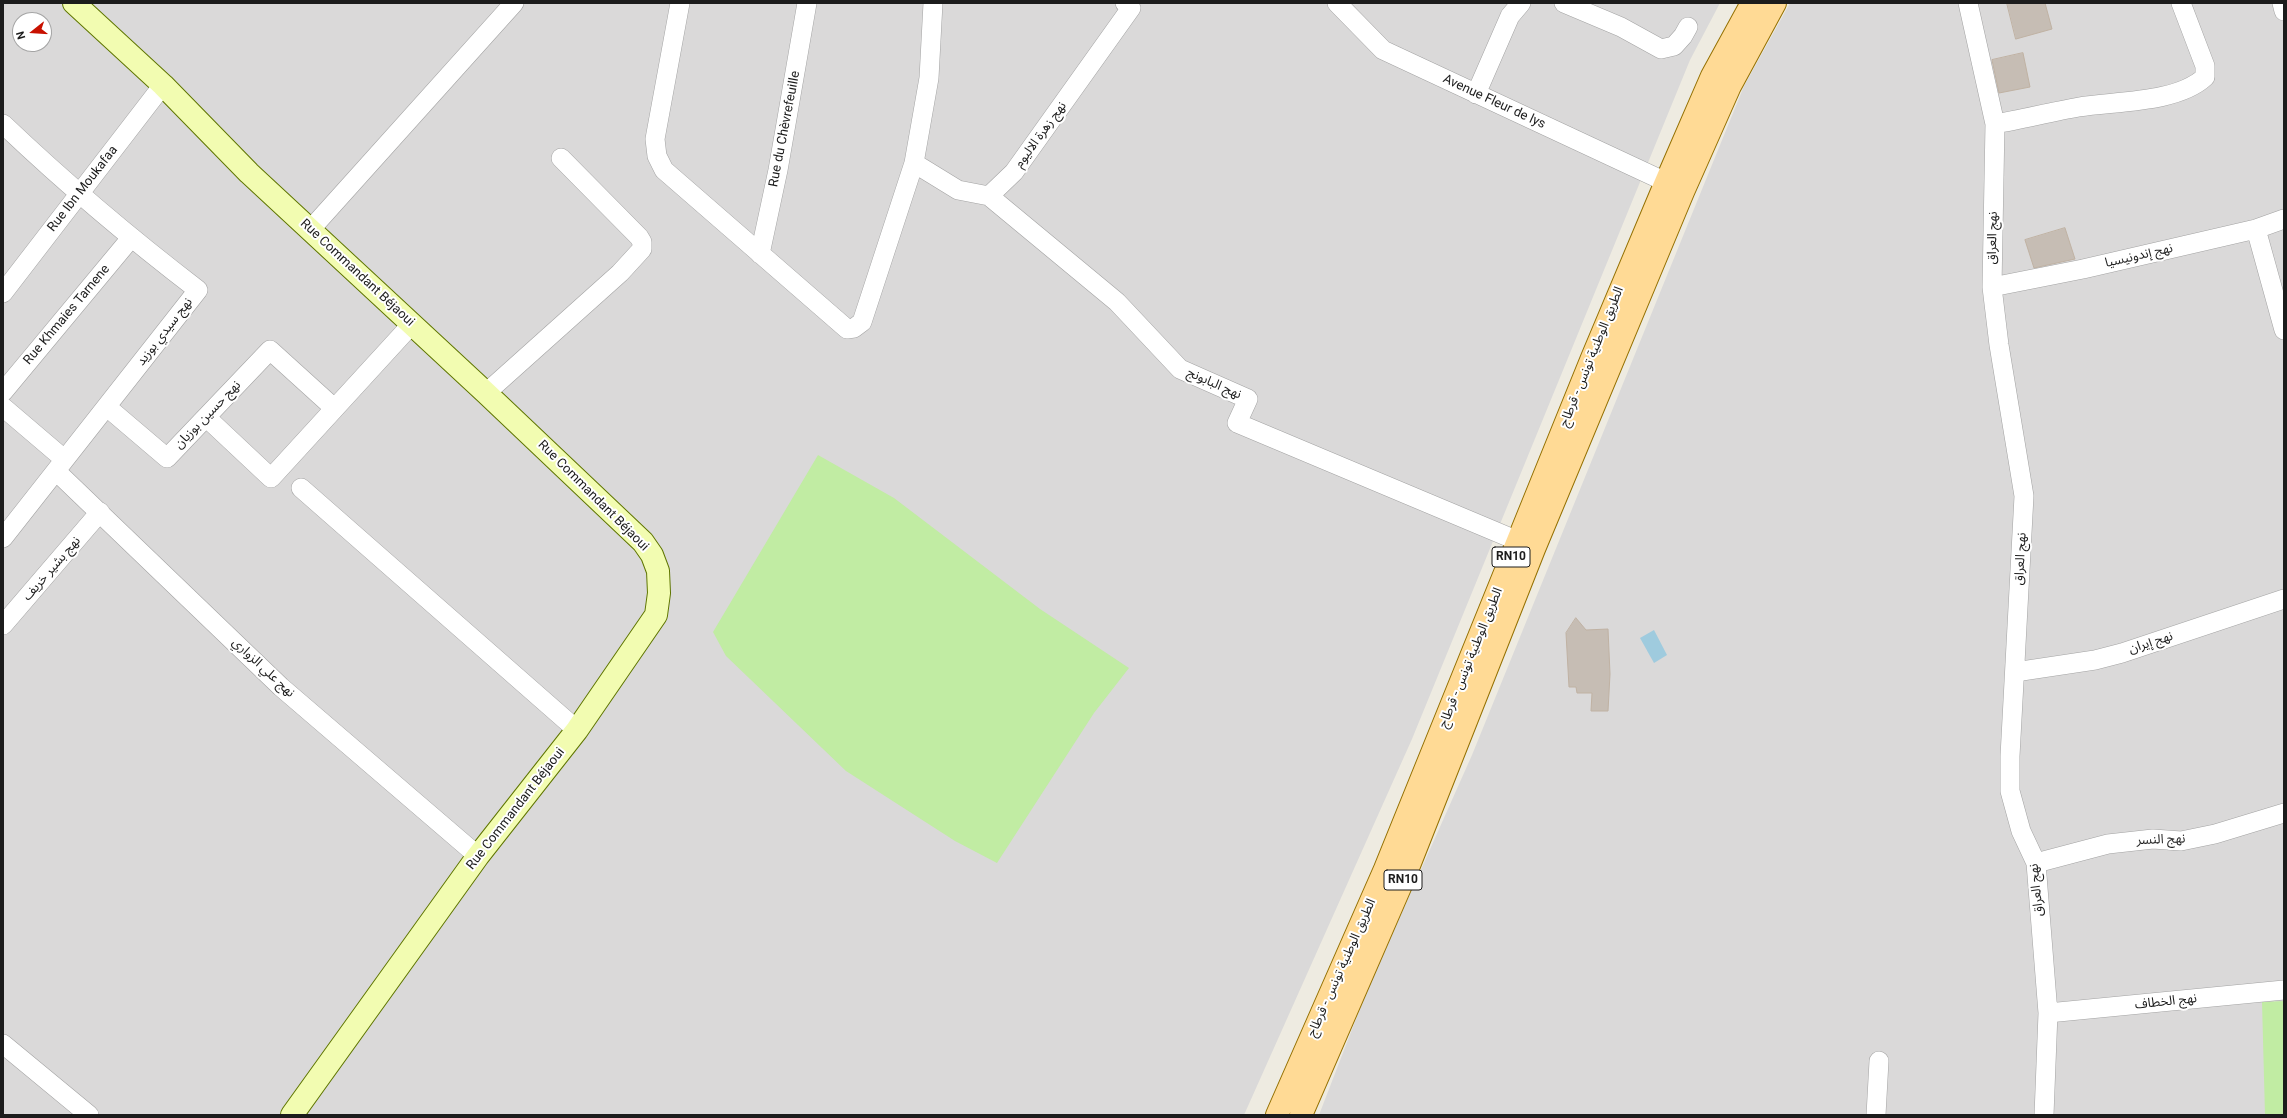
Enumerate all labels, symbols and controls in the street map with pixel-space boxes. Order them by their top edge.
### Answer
north arrow [12,12,52,52]
text: N [14,30,28,41]
street label: Rue du Chèvrefeuille [766,70,804,188]
street label: Avenue Fleur de lys [1440,71,1548,133]
street label: نهج زهرة الاليوم [1012,99,1070,171]
street label: Rue Ibn Moukafaa [45,143,121,235]
street label: نهج العراق [1985,211,2001,265]
street label: Rue Commandant Béjaoui [297,216,417,330]
street label: نهج إندونيسيا [2104,241,2174,271]
street label: Rue Khmaies Tarnene [21,262,113,368]
street label: الطريق الوطنية تونس - قرطاج [1557,285,1627,429]
street label: نهج سيدي بوزيد [134,295,196,369]
street label: نهج البابونج [1184,365,1244,403]
street label: نهج حسين بوزيان [172,378,244,452]
street label: Rue Commandant Béjaoui [534,437,652,555]
street label: نهج العراق [2012,532,2030,586]
street label: نهج بشير خريف [20,534,84,604]
road number: RN10 [1492,547,1530,567]
street label: الطريق الوطنية تونس - قرطاج [1436,586,1506,730]
street label: نهج إيران [2127,629,2175,657]
street label: نهج علي الزواري [228,635,298,701]
street label: Rue Commandant Béjaoui [464,745,568,873]
street label: نهج النسر [2136,831,2186,849]
street label: نهج العراق [2026,863,2048,917]
road number: RN10 [1384,870,1422,890]
street label: الطريق الوطنية تونس - قرطاج [1304,896,1380,1040]
street label: نهج الخطاف [2134,991,2198,1013]

